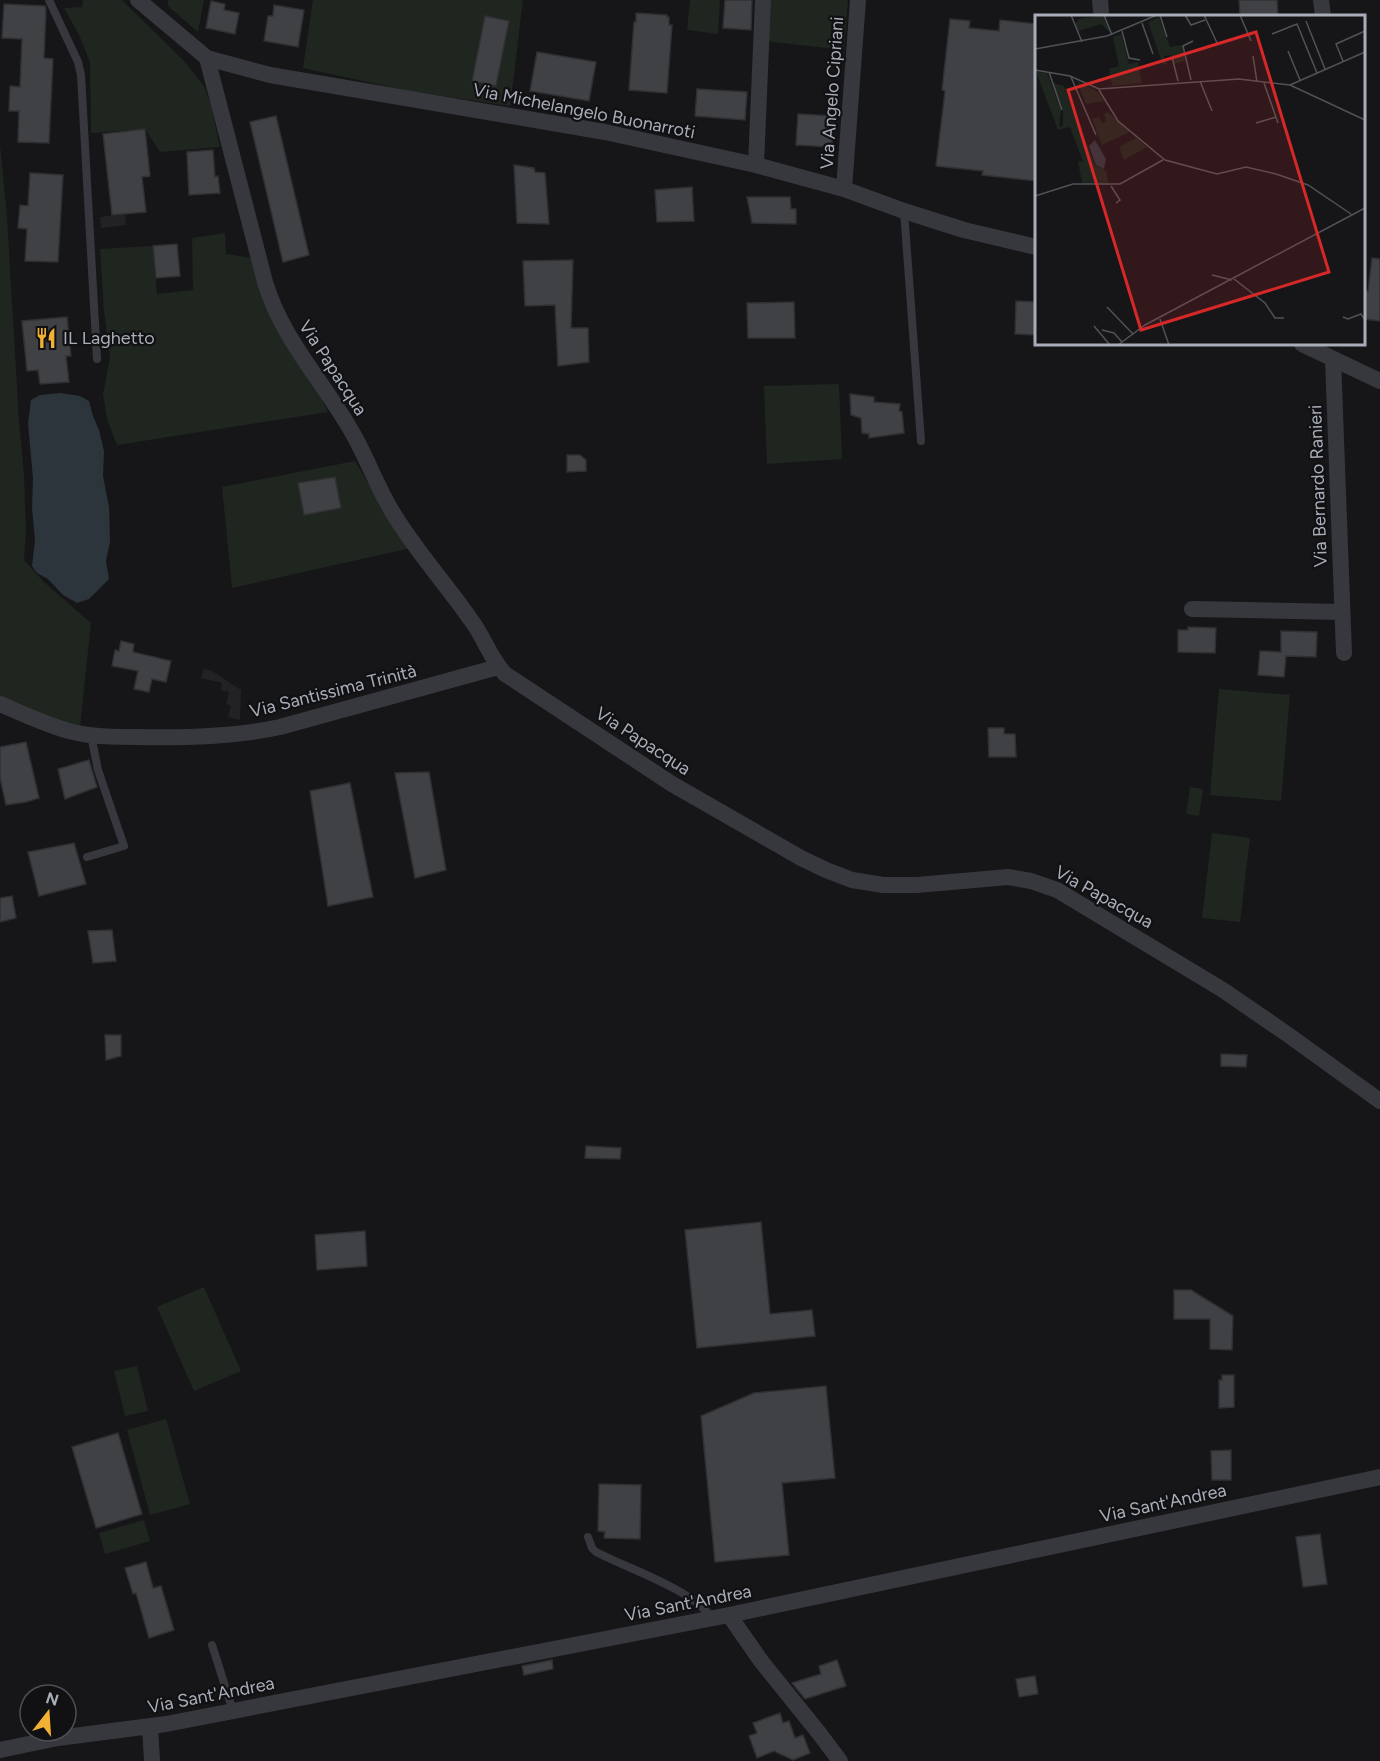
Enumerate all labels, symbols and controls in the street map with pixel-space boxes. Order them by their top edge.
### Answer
inset map [1035,15,1365,345]
street label: Via Angelo Cipriani [816,16,848,170]
street label: Via Michelangelo Buonarroti [471,79,697,143]
street label: Via Papacqua [294,316,372,420]
restaurant icon: IL Laghetto [34,326,58,350]
place label: IL Laghetto [63,327,155,349]
street label: Via Bernardo Ranieri [1304,404,1332,568]
street label: Via Santissima Trinità [247,660,419,722]
street label: Via Papacqua [591,702,695,780]
street label: Via Papacqua [1051,861,1157,933]
street label: Via Sant'Andrea [1098,1479,1228,1527]
street label: Via Sant'Andrea [623,1580,753,1626]
street label: Via Sant'Andrea [146,1672,276,1718]
north arrow [18,1683,78,1743]
text: N [44,1688,61,1710]

